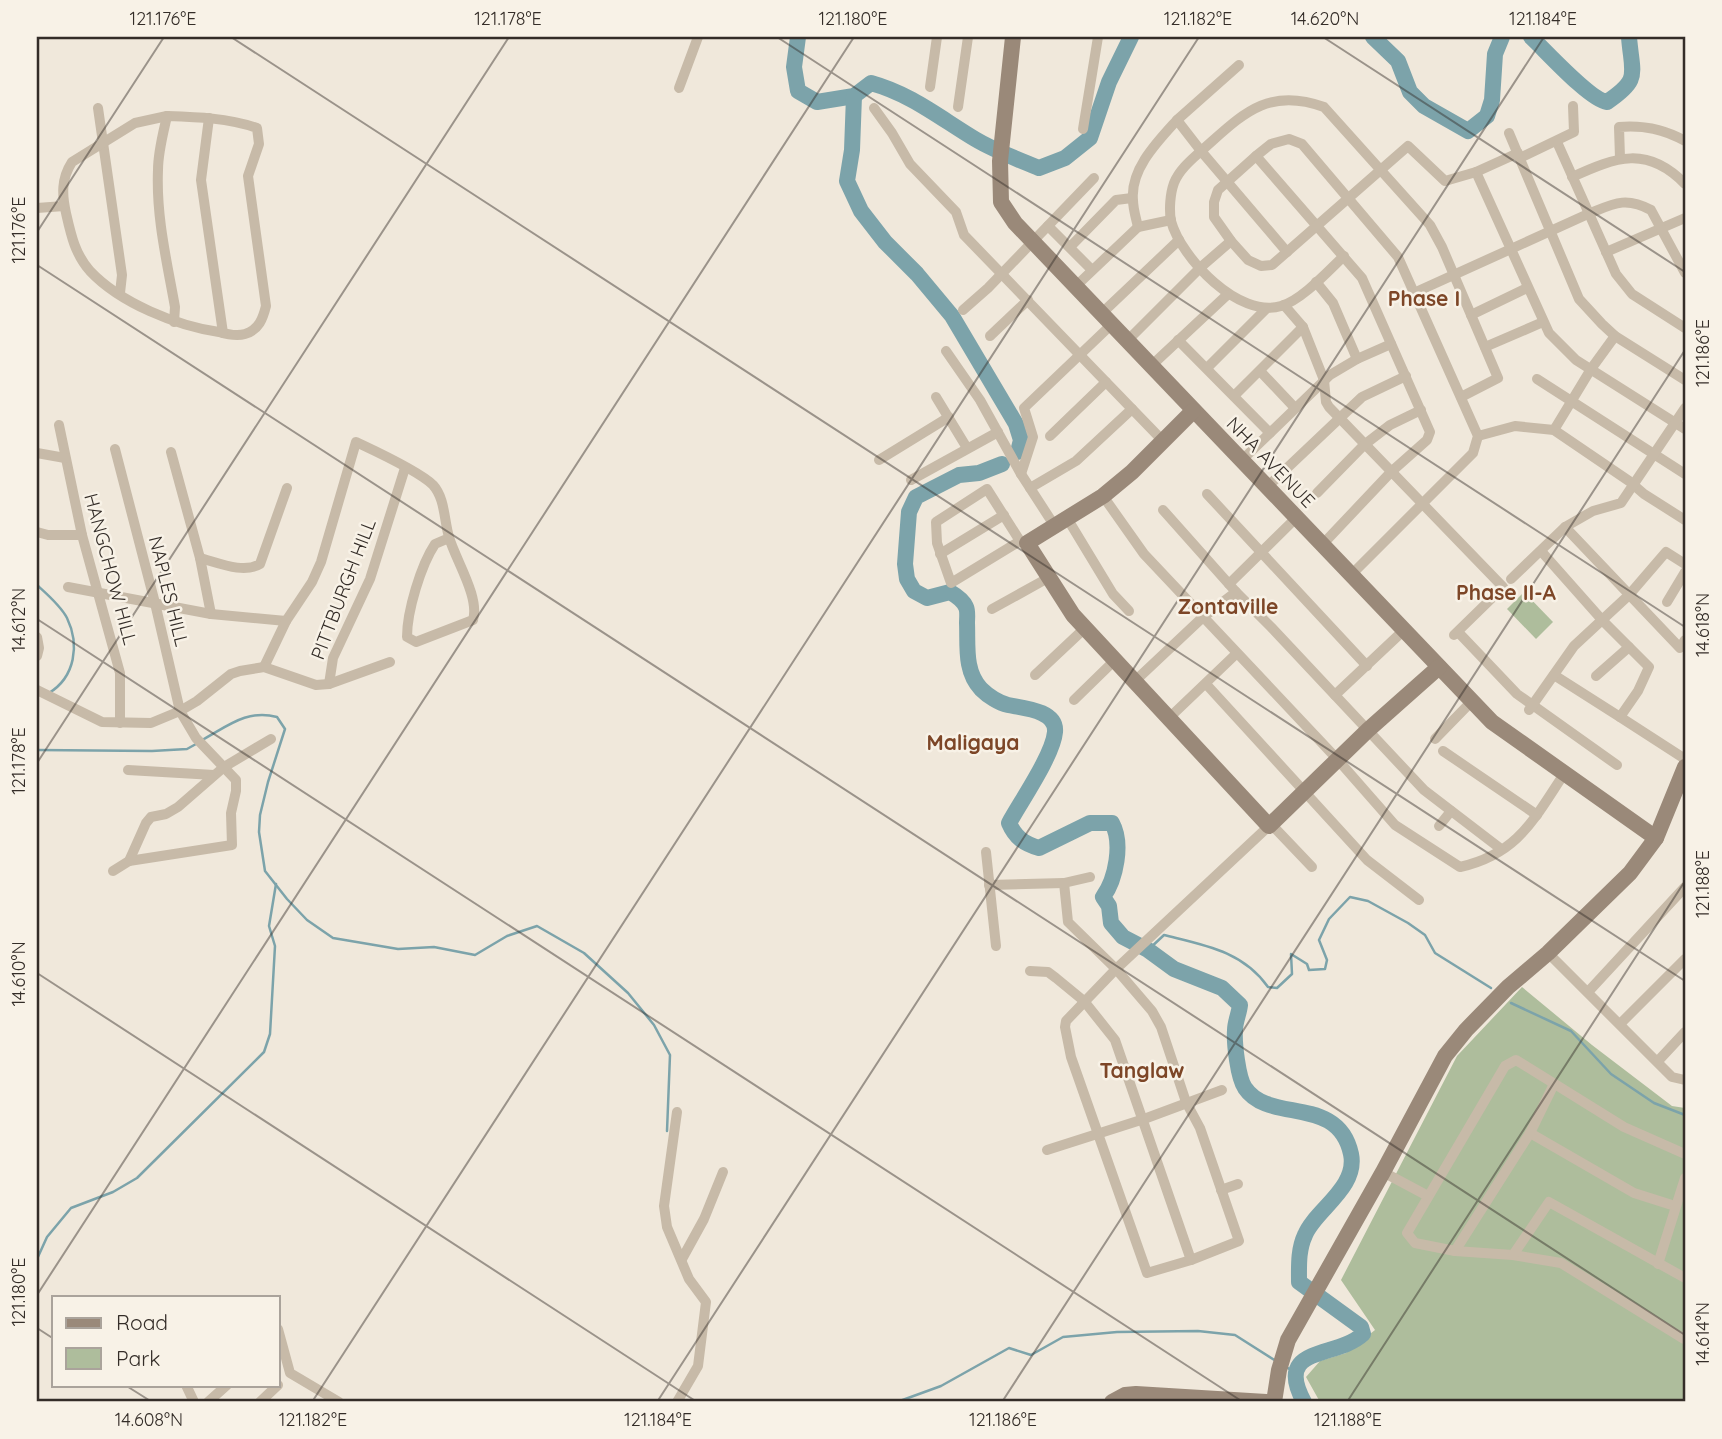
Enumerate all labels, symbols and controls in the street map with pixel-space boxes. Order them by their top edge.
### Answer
text: 121.176°E [129,7,197,30]
text: 121.178°E [474,7,542,30]
text: 121.180°E [818,7,888,30]
text: 121.182°E [1164,7,1232,30]
text: 14.620°N [1291,7,1359,30]
text: 121.184°E [1509,7,1577,30]
text: 121.176°E [7,196,30,264]
district label: Phase I [1388,285,1460,311]
text: 121.186°E [1691,319,1714,387]
street label: NHA AVENUE [1222,412,1320,512]
street label: HANGCHOW HILL [79,491,143,647]
street label: PITTBURGH HILL [305,515,381,663]
street label: NAPLES HILL [144,533,194,649]
district label: Phase II-A [1456,579,1556,605]
text: 14.612°N [7,588,30,652]
district label: Zontaville [1178,593,1278,619]
text: 14.618°N [1691,593,1714,657]
text: 121.178°E [7,727,30,795]
district label: Maligaya [926,729,1020,755]
text: 121.188°E [1691,850,1714,918]
text: 14.610°N [7,941,30,1007]
district label: Tanglaw [1099,1057,1185,1083]
text: 121.180°E [7,1257,30,1327]
legend [52,1296,280,1386]
text: 14.614°N [1691,1302,1714,1366]
text: Road [116,1309,168,1335]
text: Park [116,1345,160,1371]
text: 14.608°N [115,1408,183,1431]
text: 121.182°E [279,1408,347,1431]
text: 121.184°E [624,1408,692,1431]
text: 121.186°E [969,1408,1037,1431]
text: 121.188°E [1314,1408,1382,1431]

